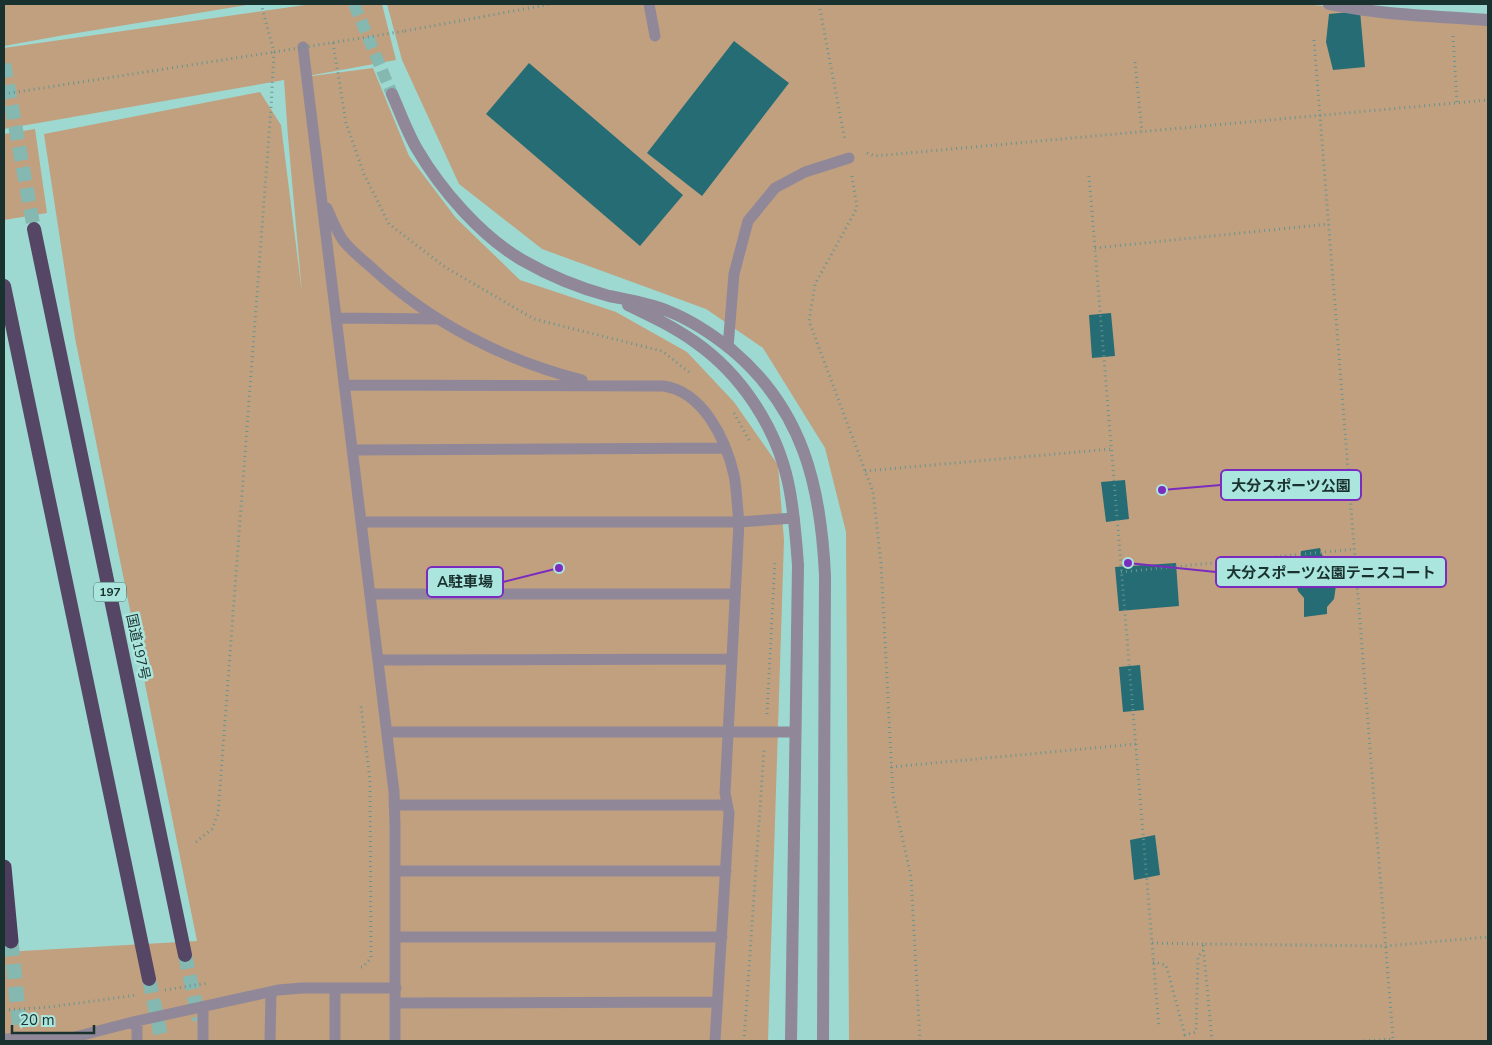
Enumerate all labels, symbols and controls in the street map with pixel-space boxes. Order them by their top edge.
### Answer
callout: 大分スポーツ公園 [1221,470,1361,500]
text: 大分スポーツ公園 [1231,476,1351,496]
callout: 大分スポーツ公園テニスコート [1216,557,1446,587]
text: 大分スポーツ公園テニスコート [1226,563,1436,583]
callout: A駐車場 [427,567,503,597]
text: A駐車場 [437,572,493,592]
road number: 197 [94,582,126,602]
street label: 国道197号 [122,612,154,682]
scale bar [12,1002,95,1034]
text: 20 m [20,1010,55,1030]

